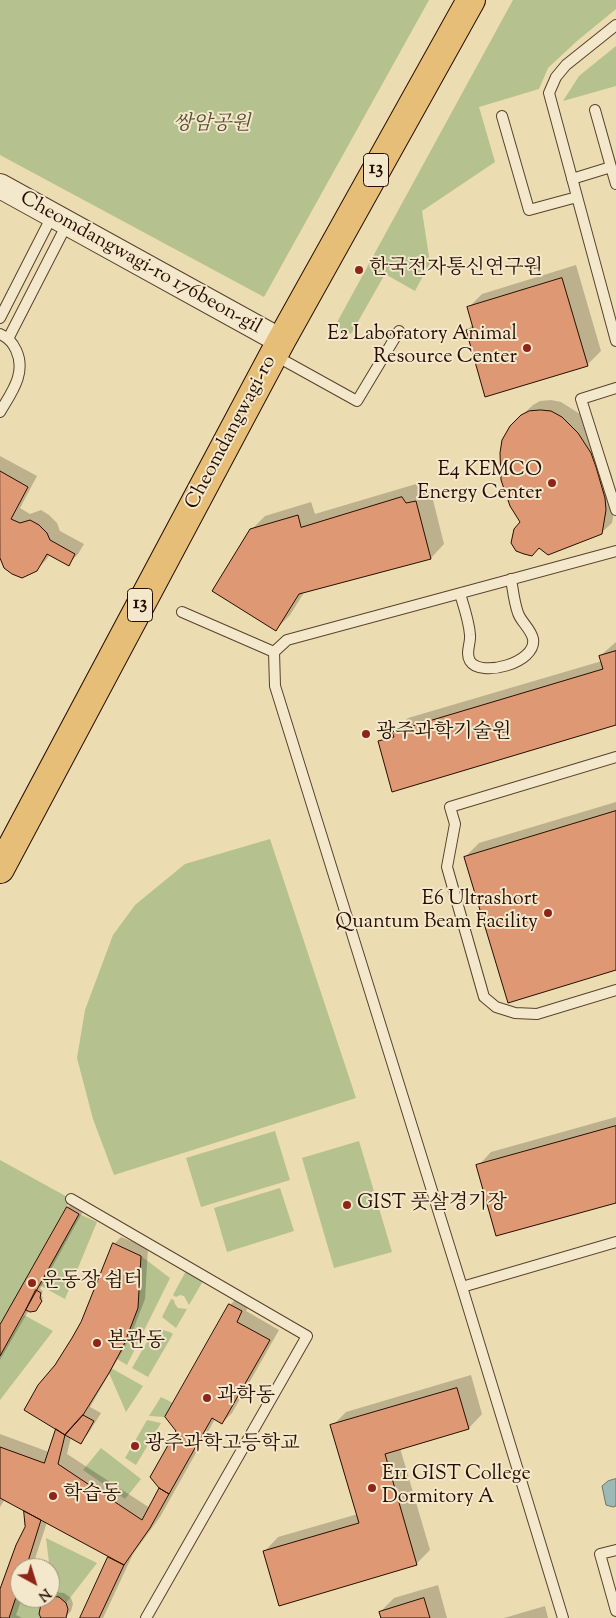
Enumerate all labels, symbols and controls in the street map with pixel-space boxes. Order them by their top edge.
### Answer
park label: 쌍암공원 [173,114,251,138]
road number: 13 [364,154,388,186]
street label: Cheomdangwagi-ro 176beon-gil [15,187,265,341]
place label: 한국전자통신연구원 [369,258,543,282]
marker: 한국전자통신연구원 [353,264,365,276]
place label: E2 Laboratory Animal Resource Center [327,324,517,371]
marker: E2 Laboratory Animal Resource Center [521,342,533,354]
street label: Cheomdangwagi-ro [181,352,283,514]
place label: E4 KEMCO Energy Center [417,460,542,507]
marker: E4 KEMCO Energy Center [546,477,558,489]
road number: 13 [128,588,152,622]
place label: 광주과학기술원 [376,722,511,746]
marker: 광주과학기술원 [360,728,372,740]
place label: E6 Ultrashort Quantum Beam Facility [335,889,538,936]
marker: E6 Ultrashort Quantum Beam Facility [542,907,554,919]
place label: GIST 풋살경기장 [357,1193,507,1217]
marker: GIST 풋살경기장 [341,1199,353,1211]
place label: 운동장 쉼터 [42,1271,143,1295]
marker: 운동장 쉼터 [26,1277,38,1289]
place label: 본관동 [107,1331,165,1355]
marker: 본관동 [91,1337,103,1349]
place label: 과학동 [217,1386,275,1410]
marker: 과학동 [201,1392,213,1404]
place label: 광주과학고등학교 [145,1434,300,1458]
marker: 광주과학고등학교 [129,1440,141,1452]
place label: E11 GIST College Dormitory A [382,1464,531,1511]
marker: E11 GIST College Dormitory A [366,1482,378,1494]
place label: 학습동 [63,1484,121,1508]
marker: 학습동 [47,1490,59,1502]
north arrow [10,1558,60,1608]
text: N [33,1583,54,1605]

